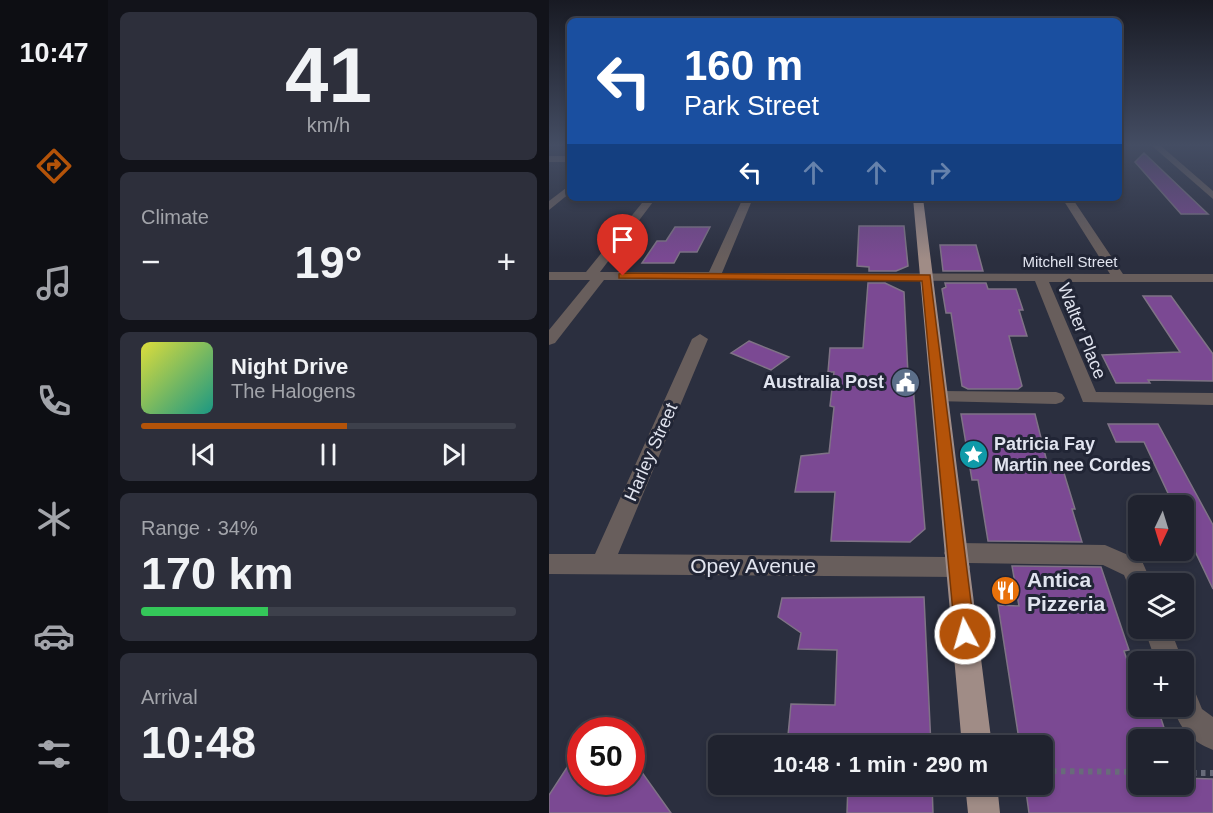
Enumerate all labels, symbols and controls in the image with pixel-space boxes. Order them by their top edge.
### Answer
text: 41 [285,31,372,119]
text: 10:47 [19,38,89,68]
icon: left [585,42,663,120]
text: 160 m [684,42,803,89]
text: Park Street [684,91,819,121]
text: km/h [307,114,350,136]
icon: directions [33,145,75,187]
icon: left [734,156,767,189]
icon: ahead [797,156,830,189]
icon: ahead [860,156,893,189]
icon: right [923,156,956,189]
text: Climate [141,206,209,228]
pin [597,214,648,276]
icon: arrive [606,223,639,256]
text: 19° [294,237,363,288]
text: − [141,243,160,280]
text: + [497,243,516,280]
street label: Mitchell Street [1022,253,1118,270]
icon: music [33,262,75,304]
street label: Walter Place [1054,280,1110,382]
text: Night Drive [231,354,348,379]
public building icon: Australia Post [889,366,921,398]
place label: Australia Post [763,372,884,392]
icon: phone [33,380,75,422]
text: The Halogens [231,380,356,402]
street label: Harley Street [621,400,681,504]
place label: Patricia Fay Martin nee Cordes [994,434,1151,475]
icon: previous [187,438,220,471]
icon: pause [312,438,345,471]
icon: next [437,438,470,471]
place icon: Patricia Fay Martin nee Cordes [957,438,989,470]
north arrow [1128,495,1194,561]
map controls [1128,495,1194,795]
icon: climate [33,498,75,540]
text: Range · 34% [141,517,258,539]
text: 170 km [141,548,294,599]
street label: Opey Avenue [690,554,816,577]
place label: Antica Pizzeria [1027,568,1106,615]
button: layers [1128,573,1194,639]
restaurant icon: Antica Pizzeria [990,575,1022,607]
position arrow [933,602,997,666]
icon: car [33,615,75,657]
button: + [1128,651,1194,717]
text: Arrival [141,686,198,708]
text: 10:48 [141,717,256,768]
speed limit sign: 50 [567,717,645,795]
button: − [1128,729,1194,795]
icon: filters [33,733,75,775]
text: 10:48 · 1 min · 290 m [773,752,988,777]

